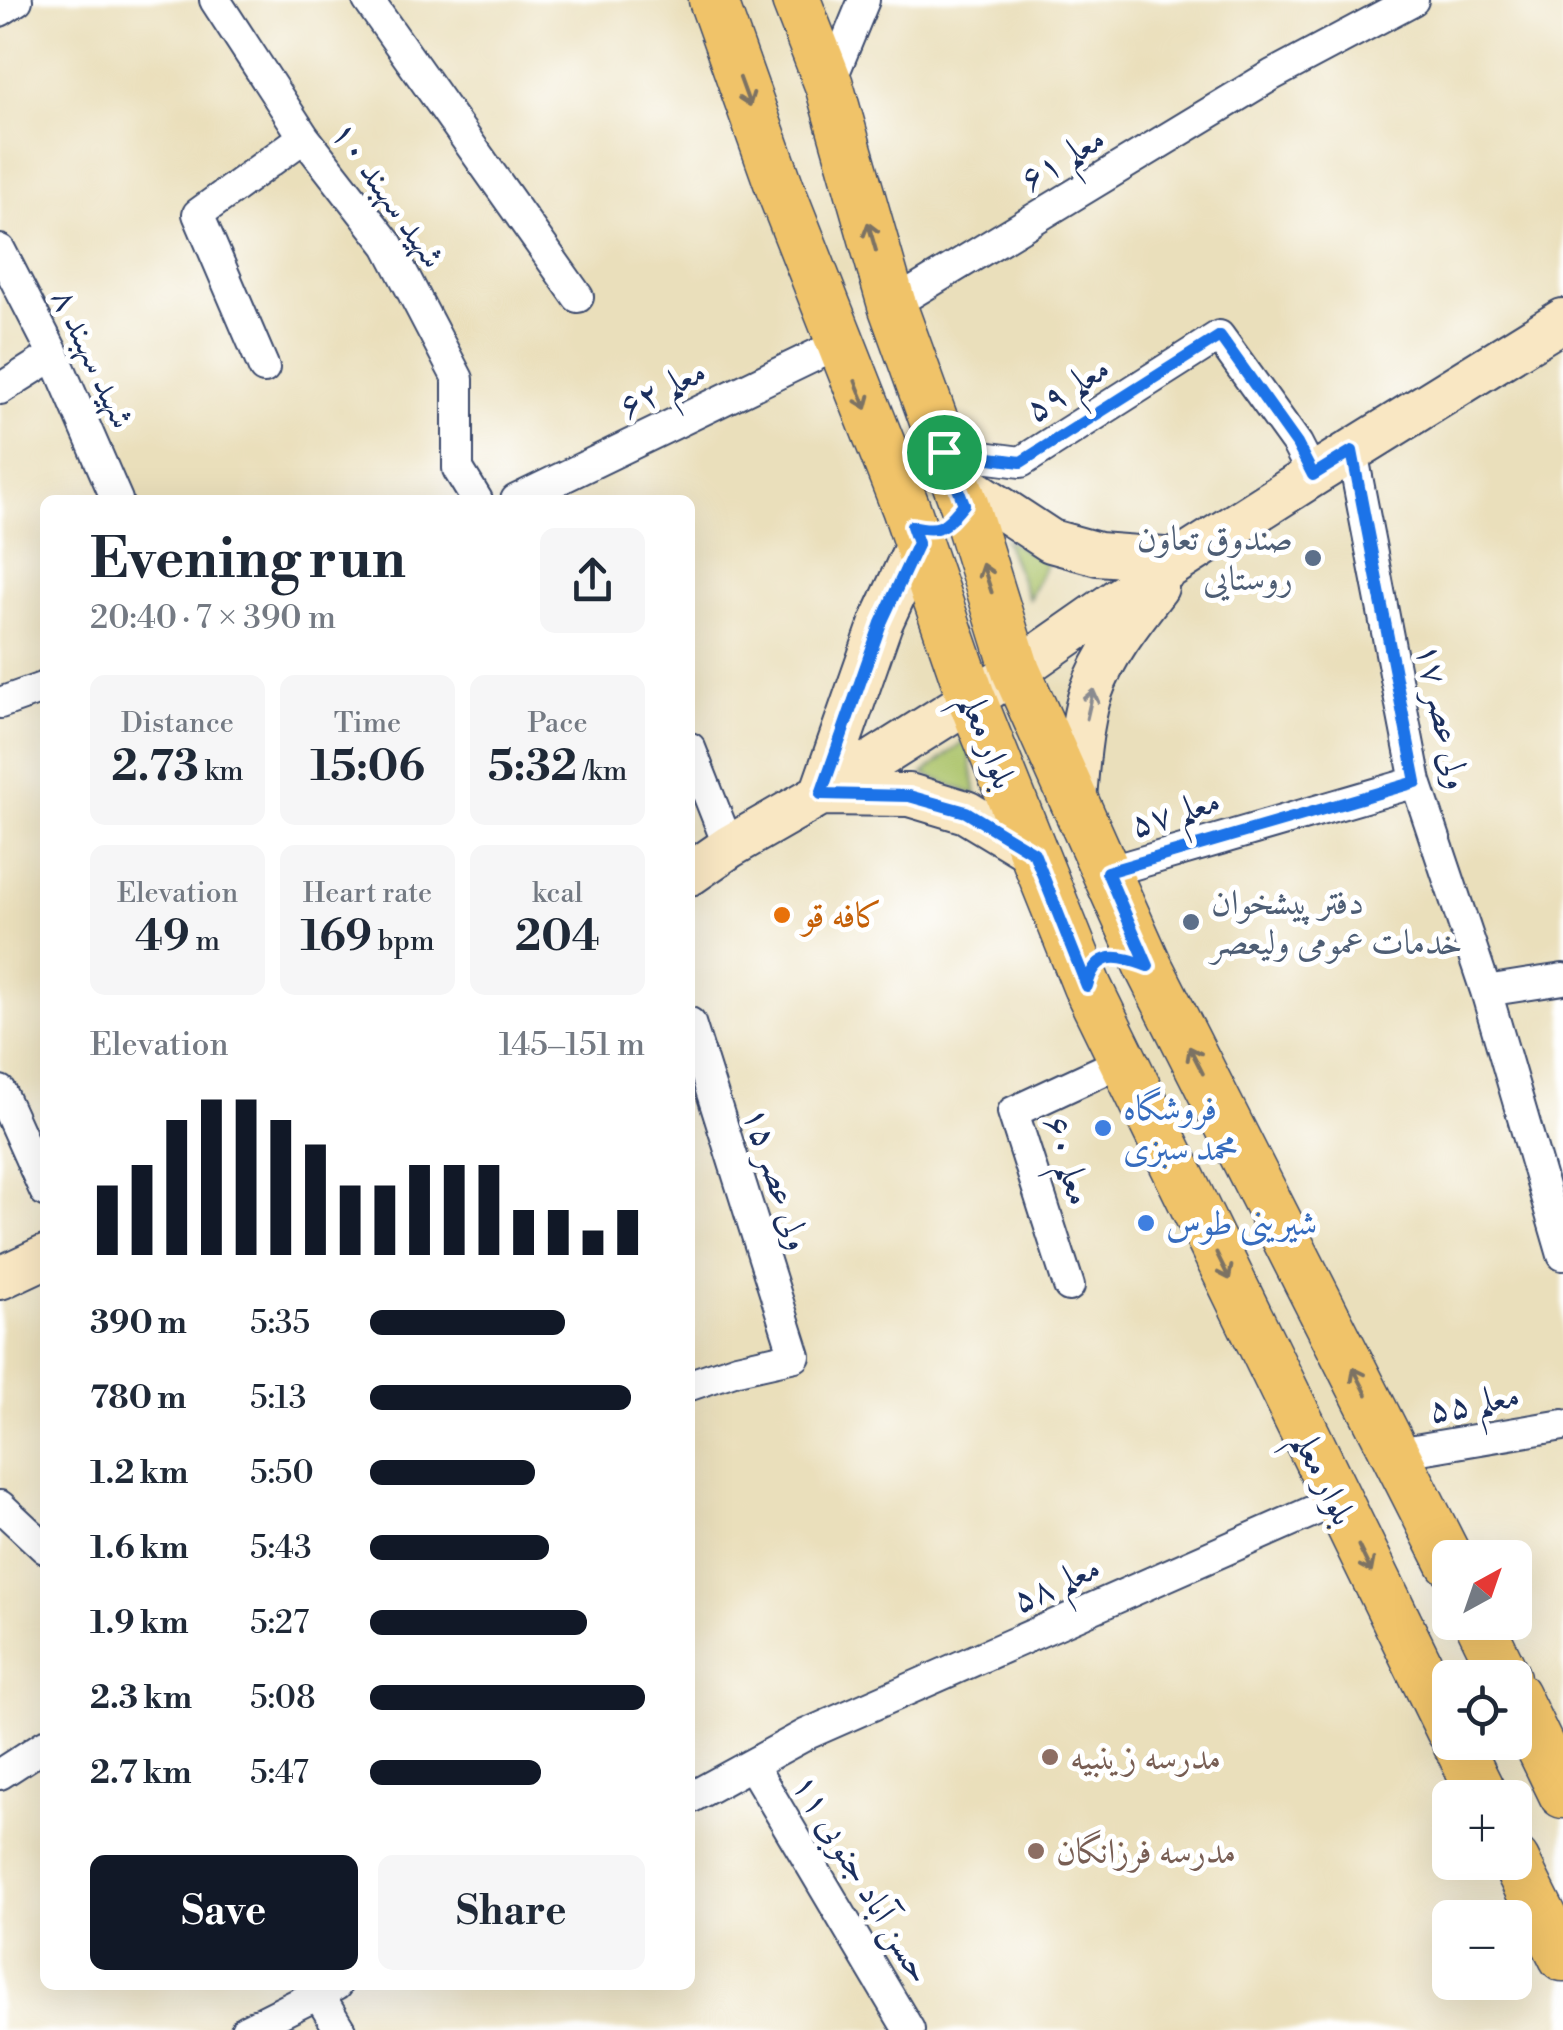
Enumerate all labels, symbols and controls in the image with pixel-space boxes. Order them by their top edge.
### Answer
one-way arrow [738,75,756,107]
street label: شهید سهبند ۱۰ [321,113,454,277]
street label: معلم ۶۱ [1012,117,1119,212]
one-way arrow [862,222,880,253]
street label: شهید سهبند ۸ [42,282,144,436]
street label: معلم ۵۹ [1018,347,1124,442]
street label: معلم ۶۲ [612,350,718,440]
one-way arrow [854,380,872,410]
pin [902,410,987,495]
icon: arrive [917,425,972,480]
place label: صندوق تعاون روستایی [1137,518,1293,602]
text: Evening run [90,526,406,595]
button: share [540,528,645,633]
marker: صندوق تعاون روستایی [1302,547,1324,569]
one-way arrow [977,562,995,594]
text: 20:40 · 7 × 390 m [90,598,336,638]
street label: ولی عصر ۱۷ [1406,639,1479,793]
street label: بلوار معلم [939,688,1025,800]
one-way arrow [1082,689,1100,721]
text: Distance [121,706,234,741]
text: Time [334,706,401,741]
text: Pace [527,706,588,741]
text: 2.73 [111,741,199,794]
text: 15:06 [310,741,425,794]
text: 5:32 [488,741,577,794]
text: km [199,754,244,789]
text: /km [577,754,627,789]
street label: معلم ۵۷ [1125,779,1229,859]
text: Elevation [117,876,238,911]
text: Heart rate [303,876,432,911]
text: kcal [532,876,583,911]
place label: دفتر پیشخوان خدمات عمومی ولیعصر [1207,882,1463,965]
place label: کافه قو [799,895,882,938]
marker: کافه قو [771,904,793,926]
text: 49 [135,911,190,964]
text: 169 [300,911,372,964]
text: 204 [515,911,600,964]
marker: دفتر پیشخوان خدمات عمومی ولیعصر [1180,911,1202,933]
text: m [190,924,220,959]
text: bpm [372,924,435,959]
text: Elevation [90,1025,229,1065]
text: 145–151 m [499,1025,645,1065]
one-way arrow [1186,1046,1205,1076]
place label: فروشگاه محمد سبزی [1123,1086,1238,1171]
street label: ولی عصر ۱۵ [733,1101,820,1256]
street label: معلم ۶۰ [1023,1111,1101,1214]
marker: فروشگاه محمد سبزی [1092,1117,1114,1139]
place label: شیرینی طوس [1166,1203,1317,1246]
marker: شیرینی طوس [1135,1212,1157,1234]
one-way arrow [1214,1251,1233,1281]
text: 390 m [90,1303,187,1343]
text: 5:35 [250,1303,310,1343]
one-way arrow [1350,1366,1369,1396]
street label: معلم ۵۵ [1425,1374,1525,1444]
text: 780 m [90,1378,186,1418]
text: 5:13 [250,1378,306,1418]
street label: بلوار معلم [1272,1425,1365,1538]
text: 1.2 km [90,1453,188,1493]
text: 5:50 [250,1453,314,1493]
text: 1.6 km [90,1528,189,1568]
text: 5:43 [250,1528,312,1568]
north arrow [1432,1540,1532,1640]
map controls [1432,1540,1532,2000]
one-way arrow [1356,1543,1375,1573]
street label: معلم ۵۸ [1006,1546,1112,1634]
text: 1.9 km [90,1603,189,1643]
text: 5:27 [250,1603,309,1643]
button: locate [1432,1660,1532,1760]
text: 2.3 km [90,1678,192,1718]
text: 5:08 [250,1678,316,1718]
place label: مدرسه زینبیه [1070,1737,1221,1780]
marker: مدرسه زینبیه [1039,1746,1061,1768]
text: 2.7 km [90,1753,192,1793]
text: 5:47 [250,1753,309,1793]
street label: حسن آباد جنوبی ۱۱ [781,1766,941,1992]
button: + [1432,1780,1532,1880]
place label: مدرسه فرزانگان [1056,1829,1236,1874]
marker: مدرسه فرزانگان [1025,1840,1047,1862]
button: Save [90,1855,358,1970]
button: Share [378,1855,645,1970]
button: − [1432,1900,1532,2000]

